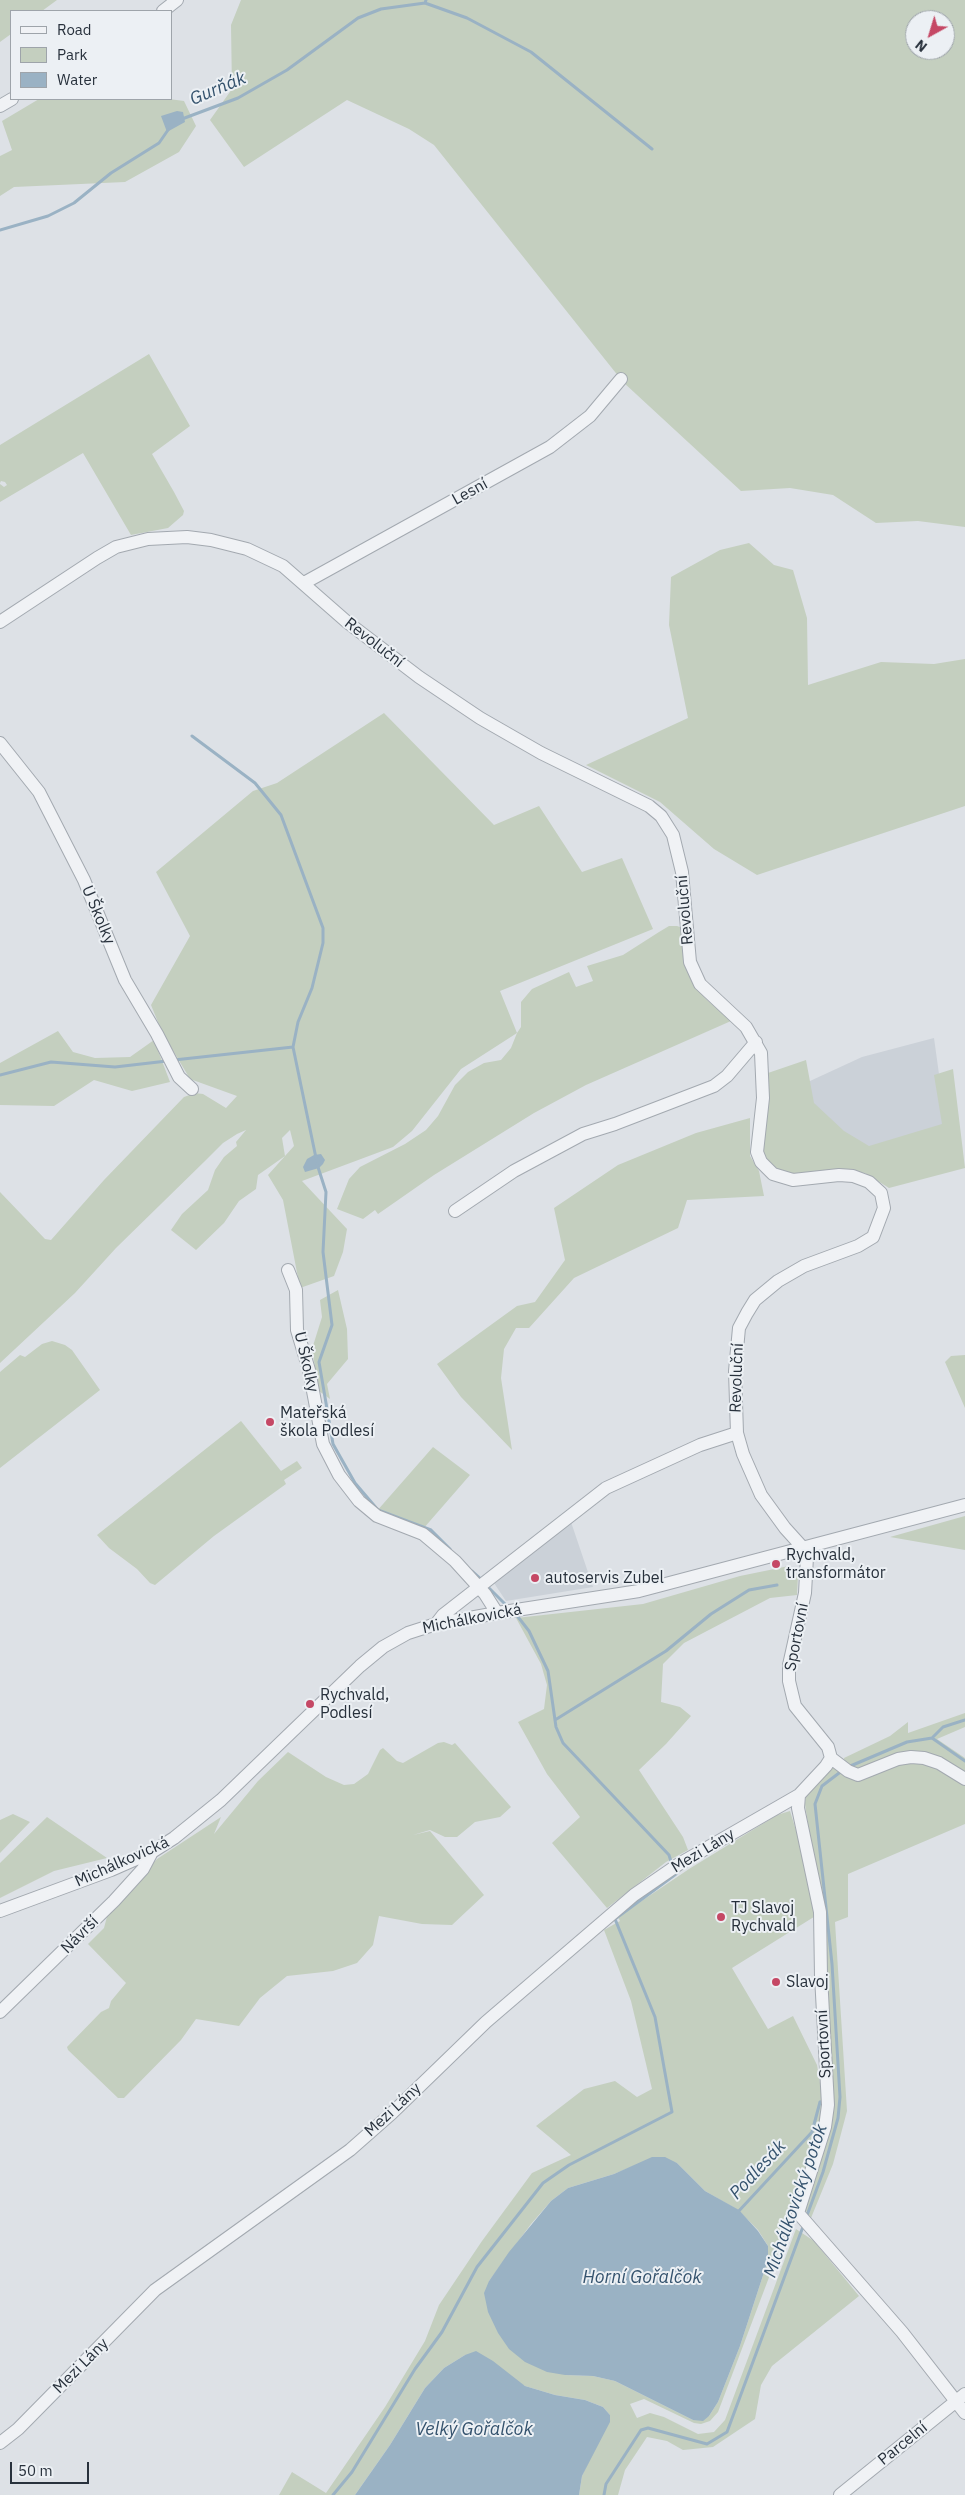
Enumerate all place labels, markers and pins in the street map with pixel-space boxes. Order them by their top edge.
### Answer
place label: Mateřská škola Podlesí [280,1403,374,1441]
marker: Mateřská škola Podlesí [264,1416,276,1428]
place label: Rychvald, transformátor [786,1545,886,1583]
marker: Rychvald, transformátor [770,1558,782,1570]
place label: autoservis Zubel [545,1568,664,1588]
marker: autoservis Zubel [529,1572,541,1584]
place label: Rychvald, Podlesí [320,1685,389,1723]
marker: Rychvald, Podlesí [304,1698,316,1710]
place label: TJ Slavoj Rychvald [731,1898,796,1936]
marker: TJ Slavoj Rychvald [715,1911,727,1923]
place label: Slavoj [786,1972,829,1992]
marker: Slavoj [770,1976,782,1988]

